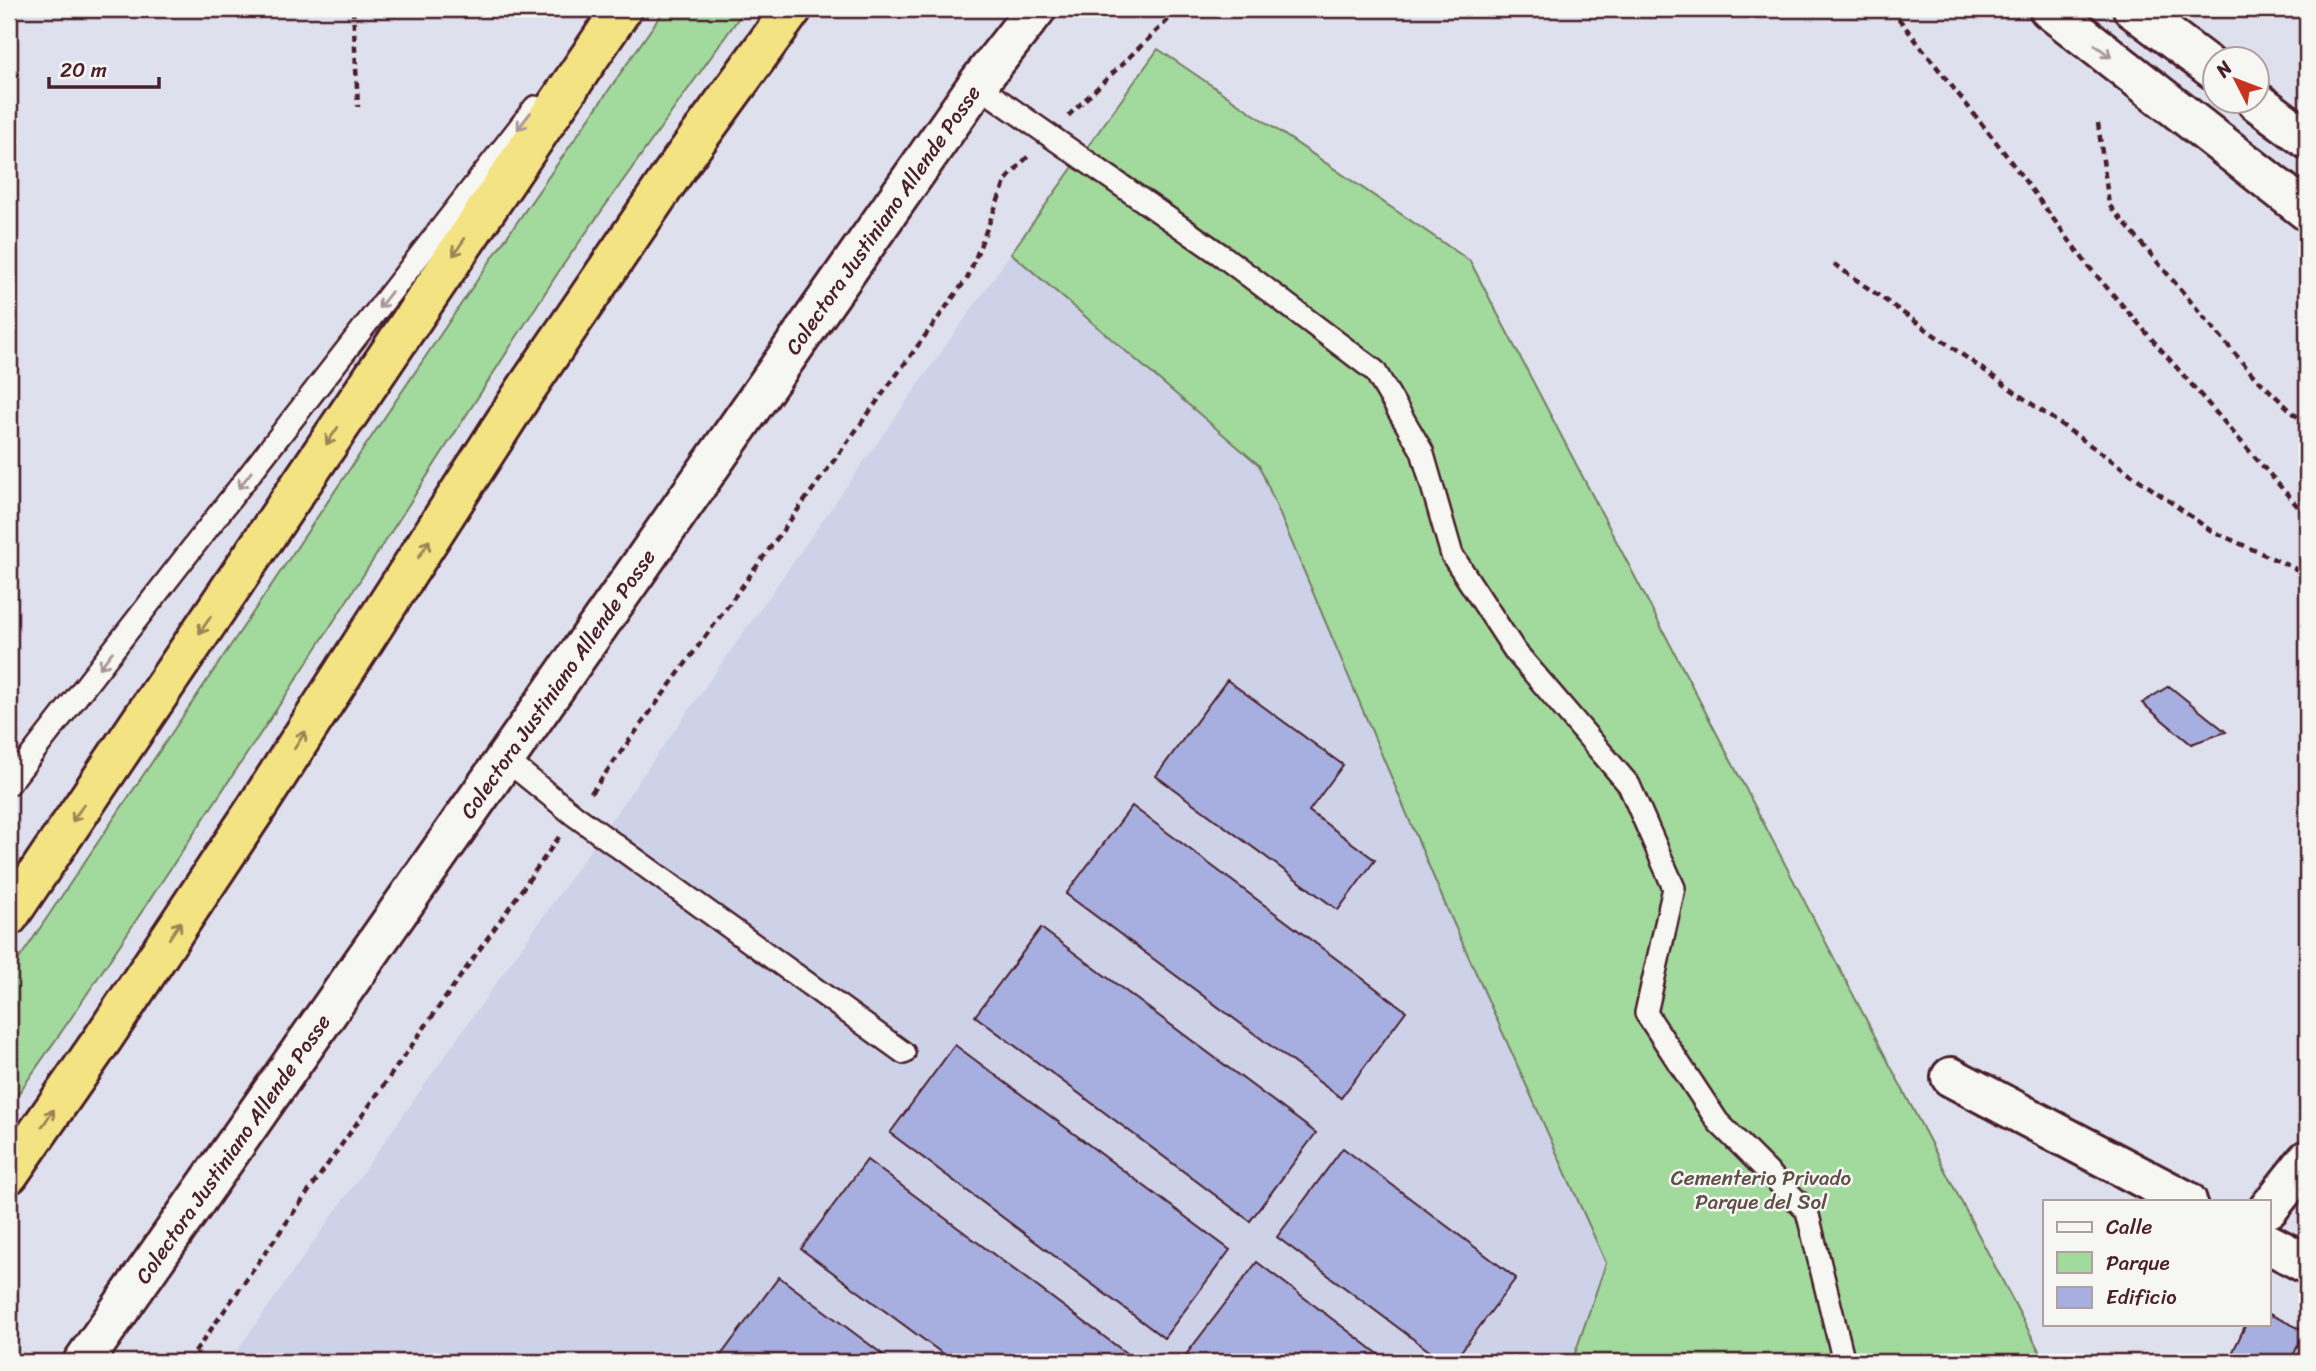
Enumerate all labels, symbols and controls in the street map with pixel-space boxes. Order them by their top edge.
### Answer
one-way arrow [2093,43,2111,58]
scale bar [49,46,159,90]
north arrow [2200,46,2270,116]
text: 20 m [60,51,107,89]
text: N [2206,52,2241,86]
street label: Colectora Justiniano Allende Posse [775,77,991,363]
one-way arrow [517,111,532,129]
one-way arrow [452,237,466,256]
one-way arrow [377,291,392,309]
one-way arrow [325,426,339,445]
one-way arrow [238,470,253,489]
one-way arrow [417,539,431,559]
street label: Colectora Justiniano Allende Posse [450,541,666,827]
one-way arrow [198,614,212,634]
one-way arrow [98,650,113,668]
one-way arrow [294,730,308,750]
one-way arrow [70,803,85,822]
one-way arrow [168,920,182,940]
street label: Colectora Justiniano Allende Posse [125,1006,341,1292]
one-way arrow [41,1109,55,1128]
park label: Cementerio Privado Parque del Sol [1671,1159,1852,1221]
legend [2043,1200,2270,1326]
text: Calle [2106,1208,2153,1246]
text: Parque [2106,1244,2170,1282]
text: Edificio [2106,1278,2177,1316]

